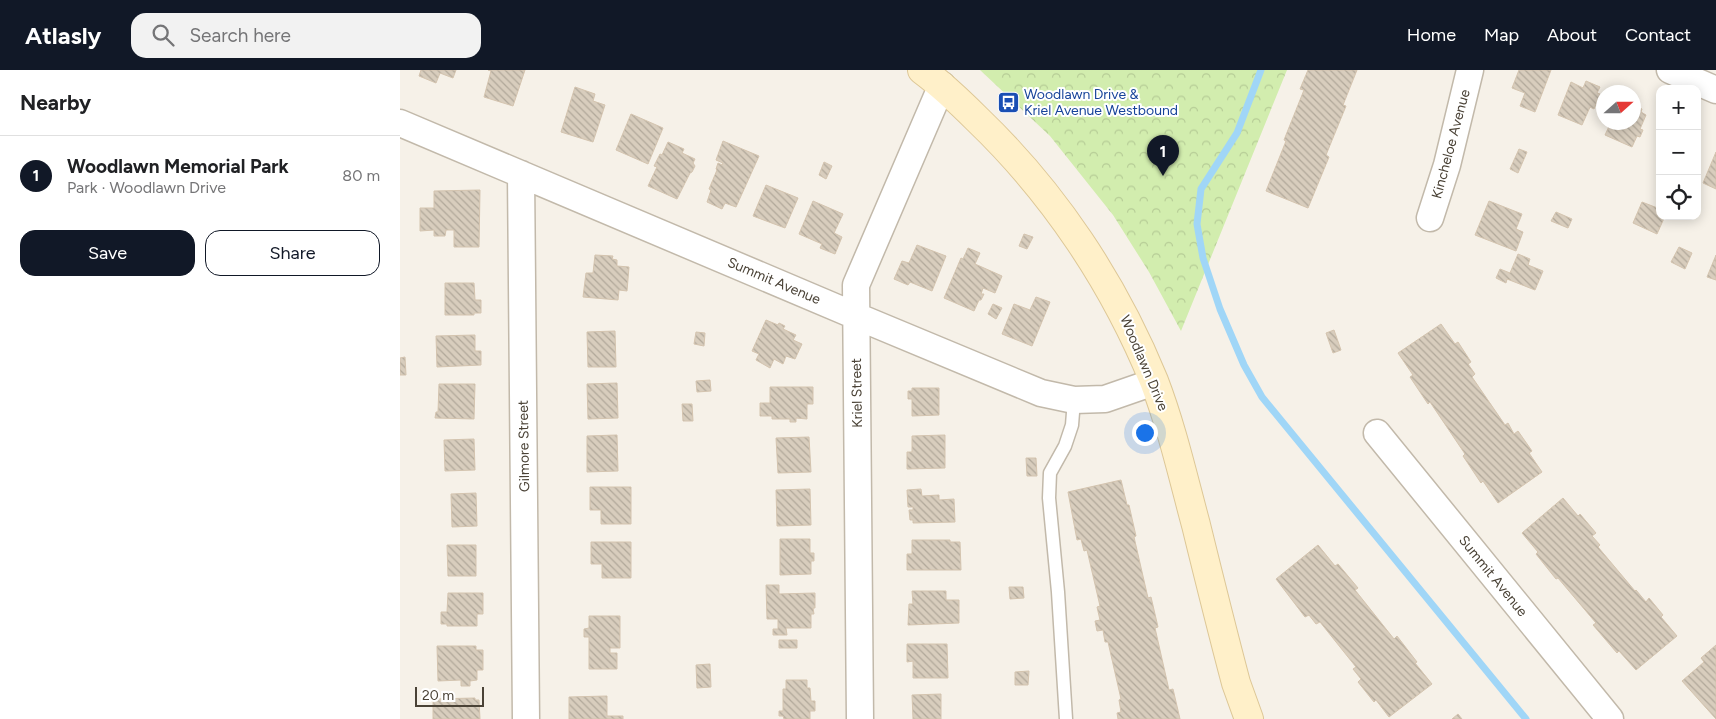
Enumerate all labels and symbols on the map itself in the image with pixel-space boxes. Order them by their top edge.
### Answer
north arrow [1596,85,1641,130]
place label: Woodlawn Drive & Kriel Avenue Westbound [1024,86,1178,119]
street label: Kincheloe Avenue [1428,87,1474,200]
bus stop icon: Woodlawn Drive & Kriel Avenue Westbound [996,90,1020,114]
pin: 1 [1147,135,1179,176]
street label: Summit Avenue [725,254,823,308]
street label: Woodlawn Drive [1116,313,1172,414]
street label: Kriel Street [848,358,866,428]
street label: Gilmore Street [515,400,533,492]
your location [1132,420,1158,446]
street label: Summit Avenue [1455,532,1531,620]
scale bar [415,684,484,707]

